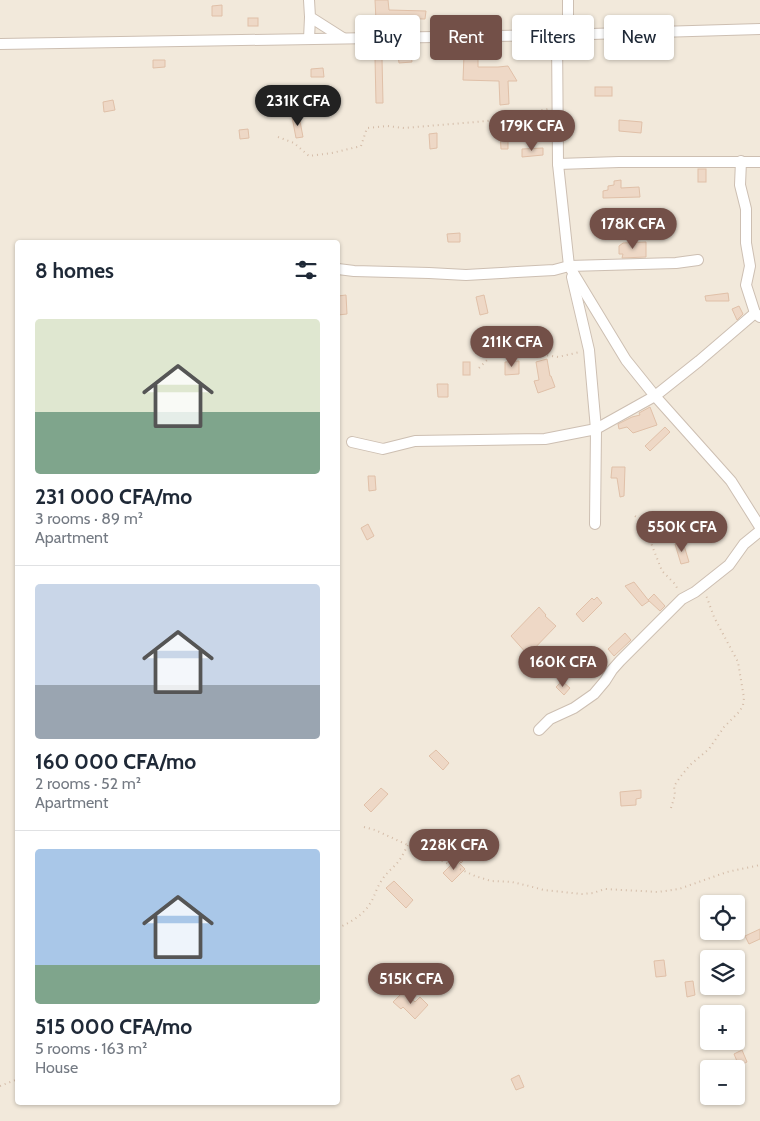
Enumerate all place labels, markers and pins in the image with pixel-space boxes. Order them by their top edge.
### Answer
pin: 231K CFA [246,84,350,127]
pin: 179K CFA [480,110,584,152]
pin: 178K CFA [581,208,685,250]
pin: 211K CFA [460,326,564,368]
pin: 550K CFA [630,510,734,553]
pin: 160K CFA [511,646,615,688]
pin: 228K CFA [402,828,506,871]
pin: 515K CFA [359,962,463,1005]

